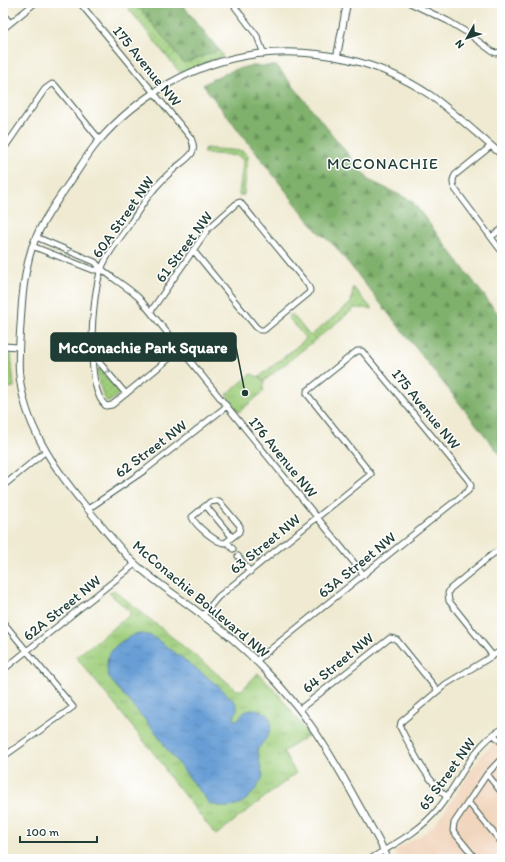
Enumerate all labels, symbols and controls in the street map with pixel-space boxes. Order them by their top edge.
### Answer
north arrow [447,18,487,58]
street label: 175 Avenue NW [109,22,185,110]
text: N [452,37,467,51]
district label: MCCONACHIE [327,154,439,173]
street label: 60A Street NW [88,172,158,262]
street label: 61 Street NW [151,208,217,286]
one-way arrow [67,248,74,256]
callout: McConachie Park Square [51,333,236,361]
text: McConachie Park Square [58,338,228,358]
street label: 175 Avenue NW [388,365,464,453]
one-way arrow [105,370,112,377]
street label: 176 Avenue NW [245,413,321,501]
street label: 62 Street NW [112,416,191,482]
street label: 63 Street NW [226,510,304,578]
street label: 63A Street NW [314,528,400,602]
street label: McConachie Boulevard NW [129,537,273,662]
street label: 62A Street NW [20,571,105,645]
street label: 64 Street NW [299,629,377,697]
street label: 65 Street NW [415,734,479,814]
scale bar [20,818,97,844]
text: 100 m [26,825,59,839]

